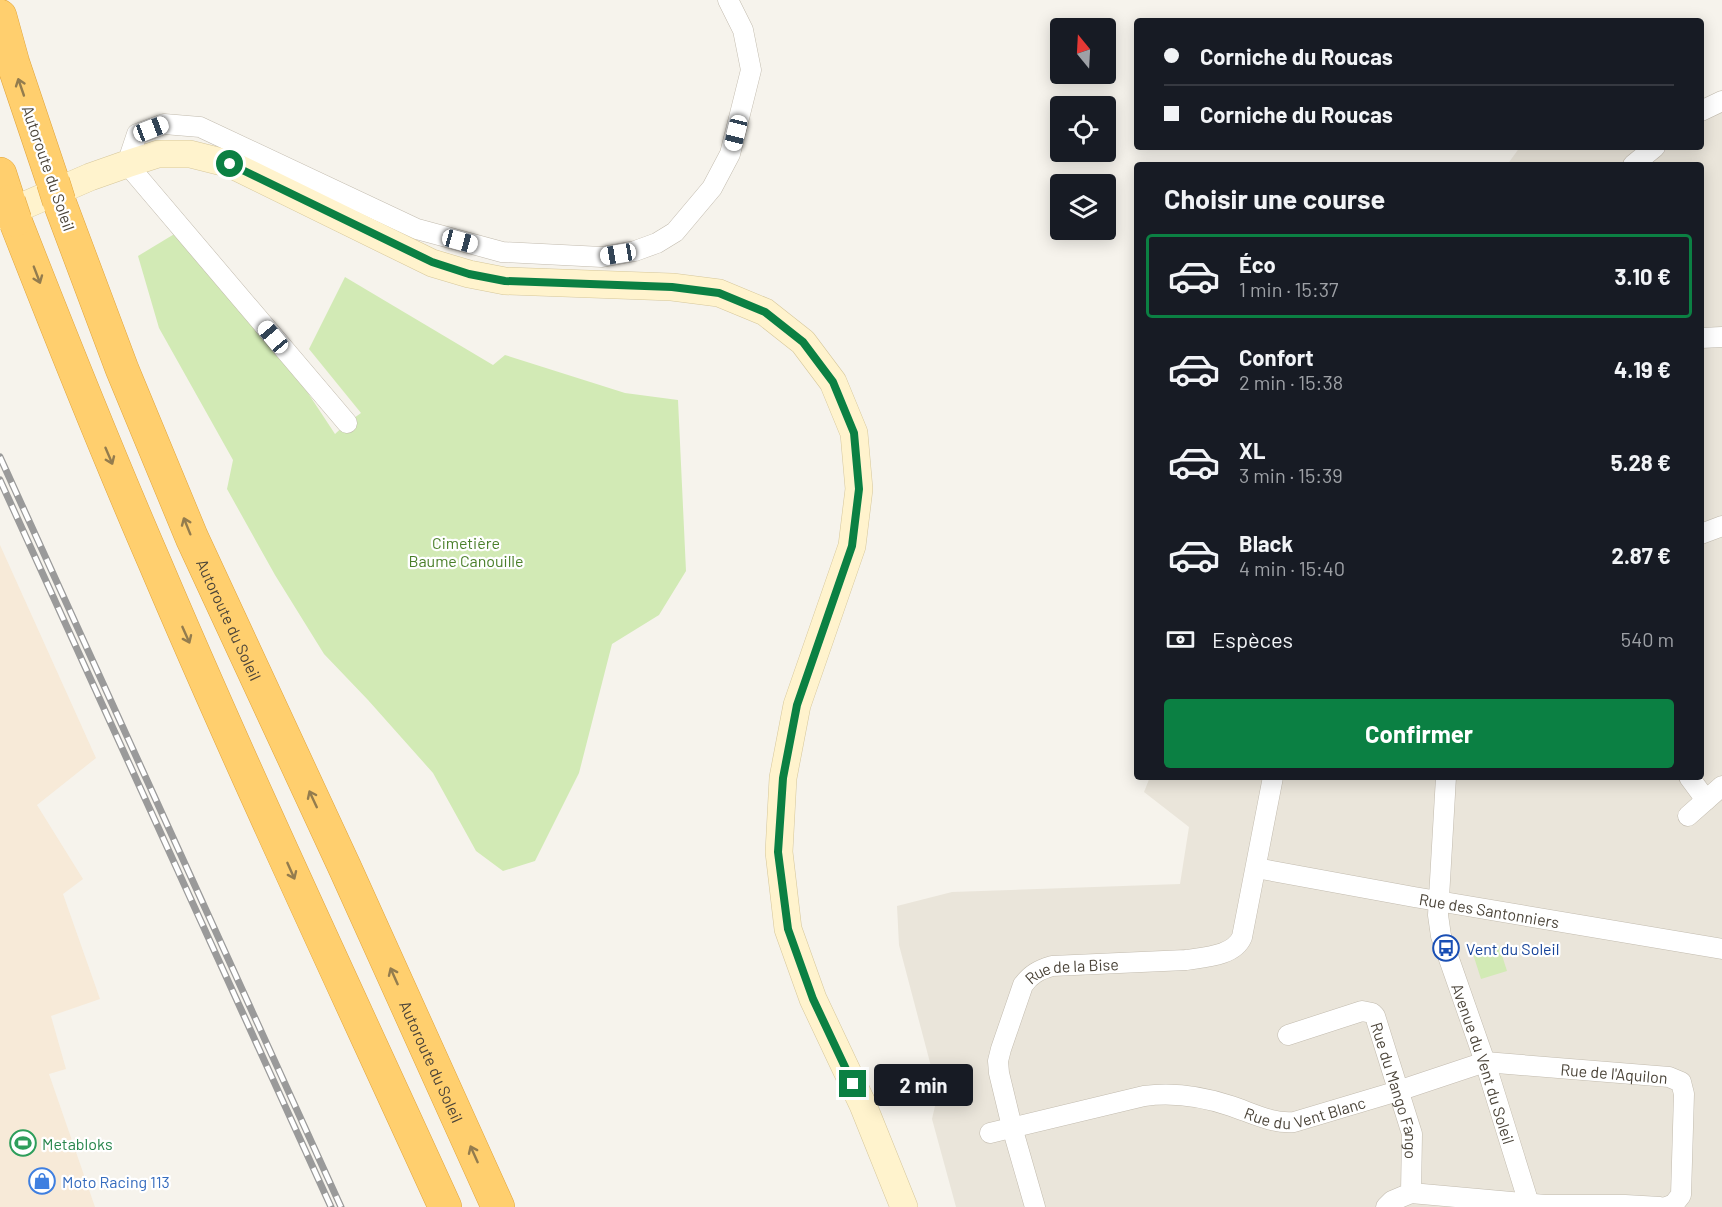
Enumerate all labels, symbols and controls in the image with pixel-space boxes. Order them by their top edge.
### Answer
north arrow [1050,18,1116,84]
map controls [1050,18,1116,240]
text: Corniche du Roucas [1200,43,1393,69]
one-way arrow [14,78,25,97]
button: locate [1050,96,1116,162]
text: Corniche du Roucas [1200,101,1393,127]
street label: Autoroute du Soleil [19,103,79,233]
car [723,113,749,153]
car [131,114,171,144]
route start [216,150,243,177]
button: layers [1050,174,1116,240]
text: Choisir une course [1164,182,1385,214]
car [440,228,480,254]
car [599,242,637,266]
icon: car [1167,249,1221,303]
text: Éco [1239,251,1276,277]
text: 3.10 € [1615,263,1671,289]
one-way arrow [32,265,43,284]
text: 1 min · 15:37 [1239,277,1338,301]
car [255,317,291,357]
icon: car [1167,342,1221,396]
text: Confort [1239,344,1314,370]
text: 4.19 € [1614,356,1671,382]
text: 2 min · 15:38 [1239,370,1343,394]
icon: car [1167,435,1221,489]
text: XL [1239,437,1265,463]
one-way arrow [104,446,115,464]
text: 5.28 € [1611,449,1671,475]
text: 3 min · 15:39 [1239,463,1343,487]
one-way arrow [181,517,192,536]
icon: car [1167,528,1221,582]
text: Black [1239,530,1293,556]
park label: Cimetière Baume Canouille [408,533,524,570]
text: 2.87 € [1612,542,1671,568]
street label: Autoroute du Soleil [193,556,266,683]
text: 4 min · 15:40 [1239,556,1345,580]
icon: cash [1164,623,1197,656]
one-way arrow [181,625,192,643]
text: Espèces [1212,626,1293,652]
text: 540 m [1621,627,1674,651]
button: Confirmer [1164,699,1674,768]
one-way arrow [306,790,318,808]
one-way arrow [286,861,297,879]
street label: Rue des Santonniers [1418,889,1561,931]
bus stop icon: Vent du Soleil [1431,933,1461,963]
place label: Vent du Soleil [1466,939,1559,958]
street label: Rue de la Bise [1020,954,1119,987]
one-way arrow [387,967,398,985]
street label: Avenue du Vent du Soleil [1449,981,1519,1146]
street label: Autoroute du Soleil [396,997,468,1125]
street label: Rue du Mango Fango [1368,1020,1422,1159]
street label: Rue de l'Aquilon [1560,1059,1668,1086]
callout: 2 min [874,1063,973,1105]
route end [839,1070,866,1097]
text: 2 min [900,1073,947,1097]
street label: Rue du Vent Blanc [1242,1092,1368,1132]
sports icon: Metabloks [8,1128,38,1158]
place label: Metabloks [42,1134,113,1153]
one-way arrow [468,1145,479,1163]
shop icon: Moto Racing 113 [27,1166,57,1196]
place label: Moto Racing 113 [62,1172,170,1191]

